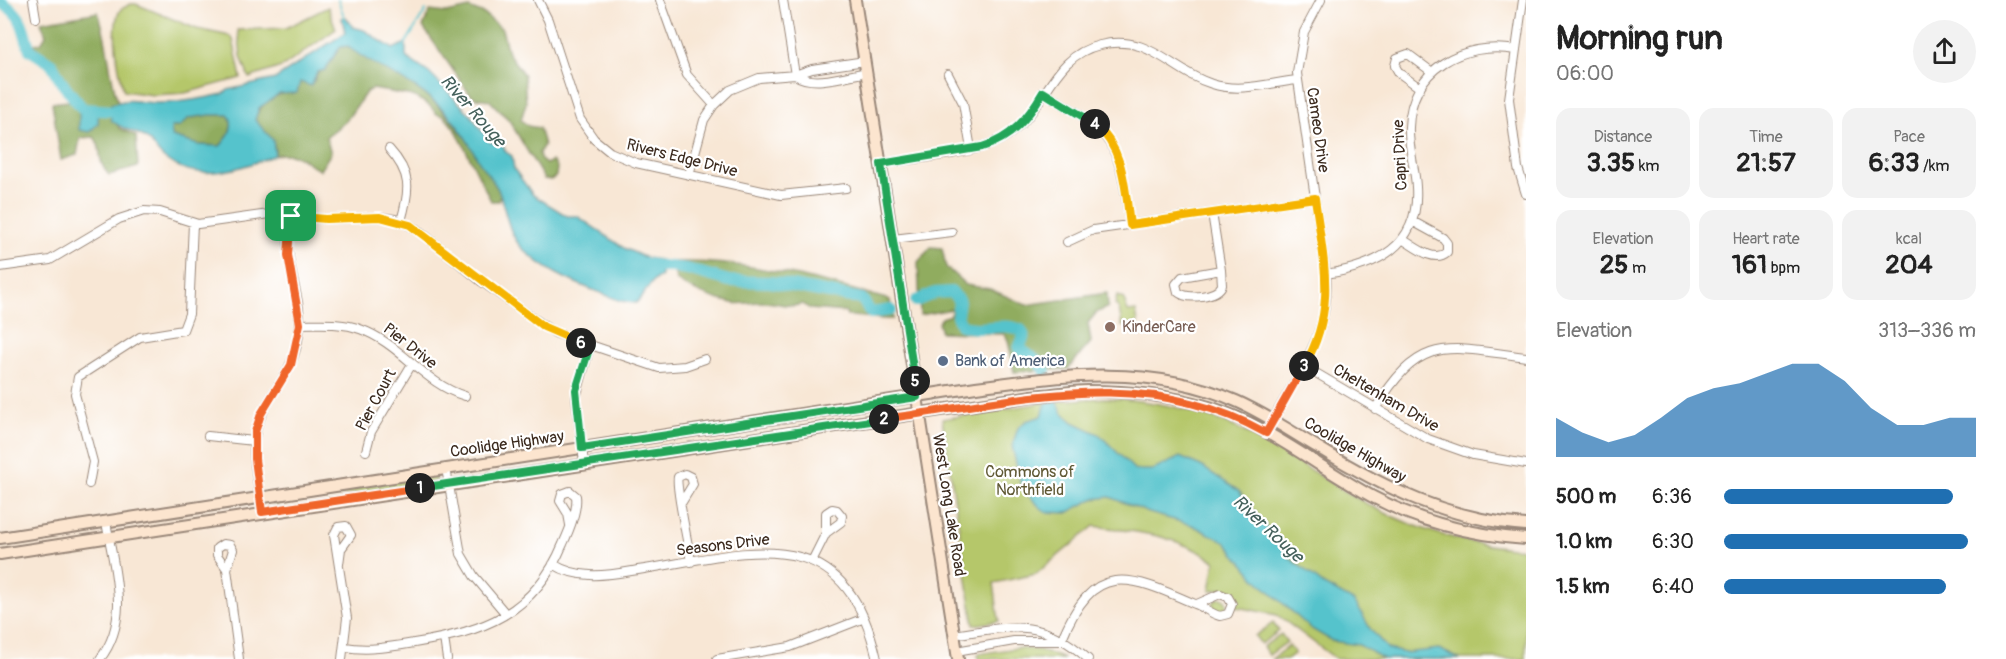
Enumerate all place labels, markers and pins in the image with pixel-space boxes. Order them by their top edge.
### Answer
pin: 4 [1080,109,1110,139]
pin [265,190,316,241]
place label: KinderCare [1122,317,1196,337]
marker: KinderCare [1103,320,1117,334]
pin: 6 [566,328,596,358]
place label: Bank of America [955,351,1065,371]
pin: 3 [1289,351,1319,381]
marker: Bank of America [936,354,950,368]
pin: 5 [900,366,930,396]
pin: 2 [869,404,899,434]
pin: 1 [405,473,435,503]

